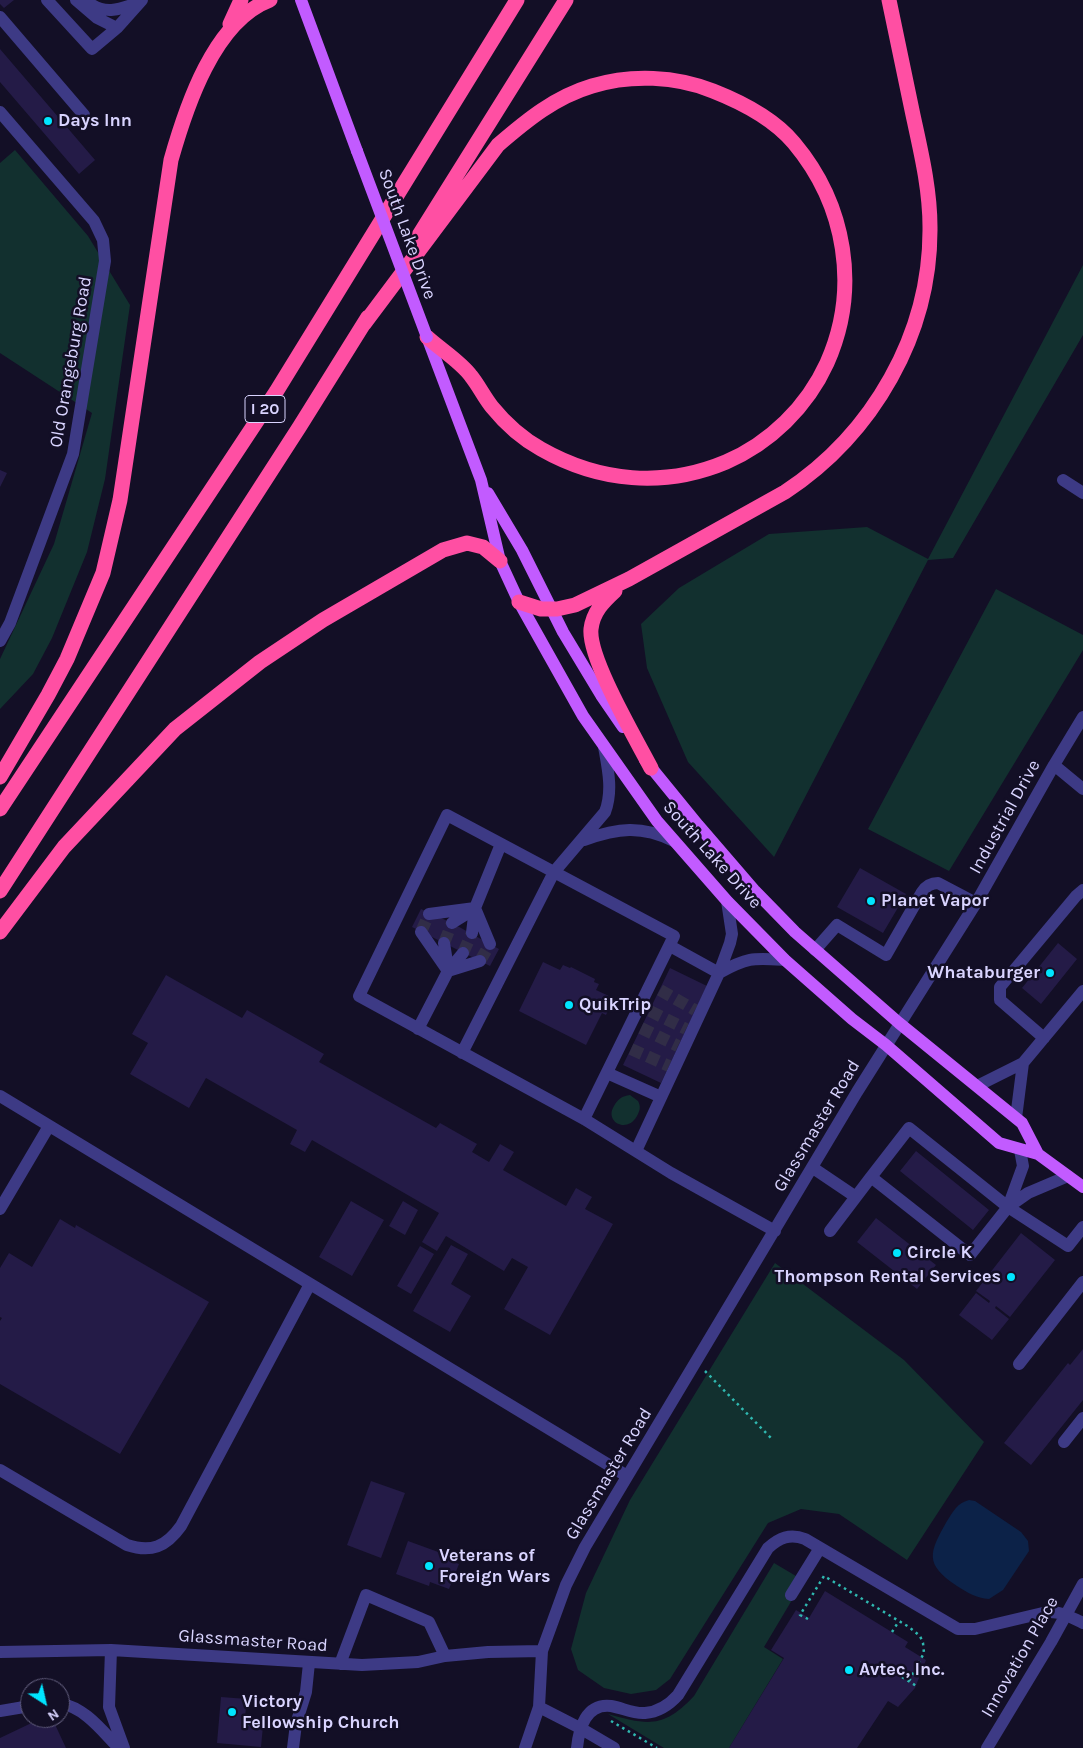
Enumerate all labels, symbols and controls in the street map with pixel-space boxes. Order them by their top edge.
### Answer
place label: Days Inn [58,110,132,132]
marker: Days Inn [42,115,54,127]
street label: South Lake Drive [373,166,441,302]
street label: Old Orangeburg Road [45,275,97,449]
road number: I 20 [245,396,285,422]
street label: Industrial Drive [965,756,1045,878]
street label: South Lake Drive [658,797,766,913]
place label: Planet Vapor [881,890,989,912]
marker: Planet Vapor [865,895,877,907]
place label: Whataburger [927,962,1040,984]
marker: Whataburger [1044,967,1056,979]
place label: QuikTrip [579,994,651,1016]
marker: QuikTrip [563,999,575,1011]
street label: Glassmaster Road [769,1056,865,1196]
place label: Circle K [907,1242,972,1264]
marker: Circle K [891,1247,903,1259]
place label: Thompson Rental Services [775,1266,1001,1288]
marker: Thompson Rental Services [1005,1271,1017,1283]
street label: Glassmaster Road [561,1404,657,1544]
place label: Veterans of Foreign Wars [439,1545,551,1588]
marker: Veterans of Foreign Wars [423,1560,435,1572]
street label: Innovation Place [977,1593,1063,1721]
street label: Glassmaster Road [177,1625,329,1657]
place label: Avtec, Inc. [859,1659,945,1681]
marker: Avtec, Inc. [843,1664,855,1676]
north arrow [20,1678,70,1728]
place label: Victory Fellowship Church [242,1691,399,1734]
text: N [44,1705,62,1725]
marker: Victory Fellowship Church [226,1706,238,1718]

